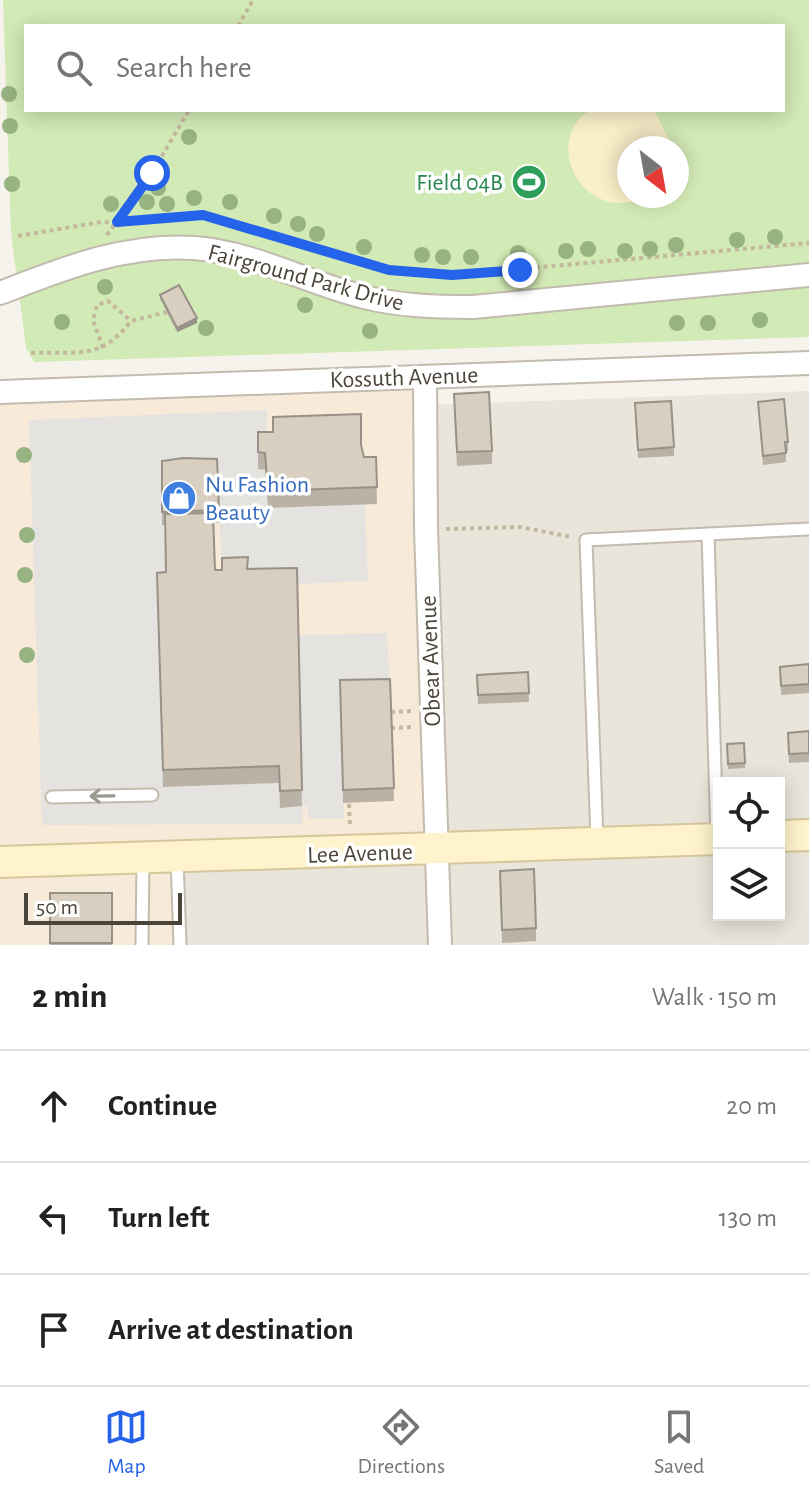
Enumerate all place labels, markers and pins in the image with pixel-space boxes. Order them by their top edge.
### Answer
sports icon: Field 04B [510,163,548,201]
place label: Field 04B [416,171,503,195]
place label: Nu Fashion Beauty [205,473,309,525]
shop icon: Nu Fashion Beauty [160,479,198,517]

